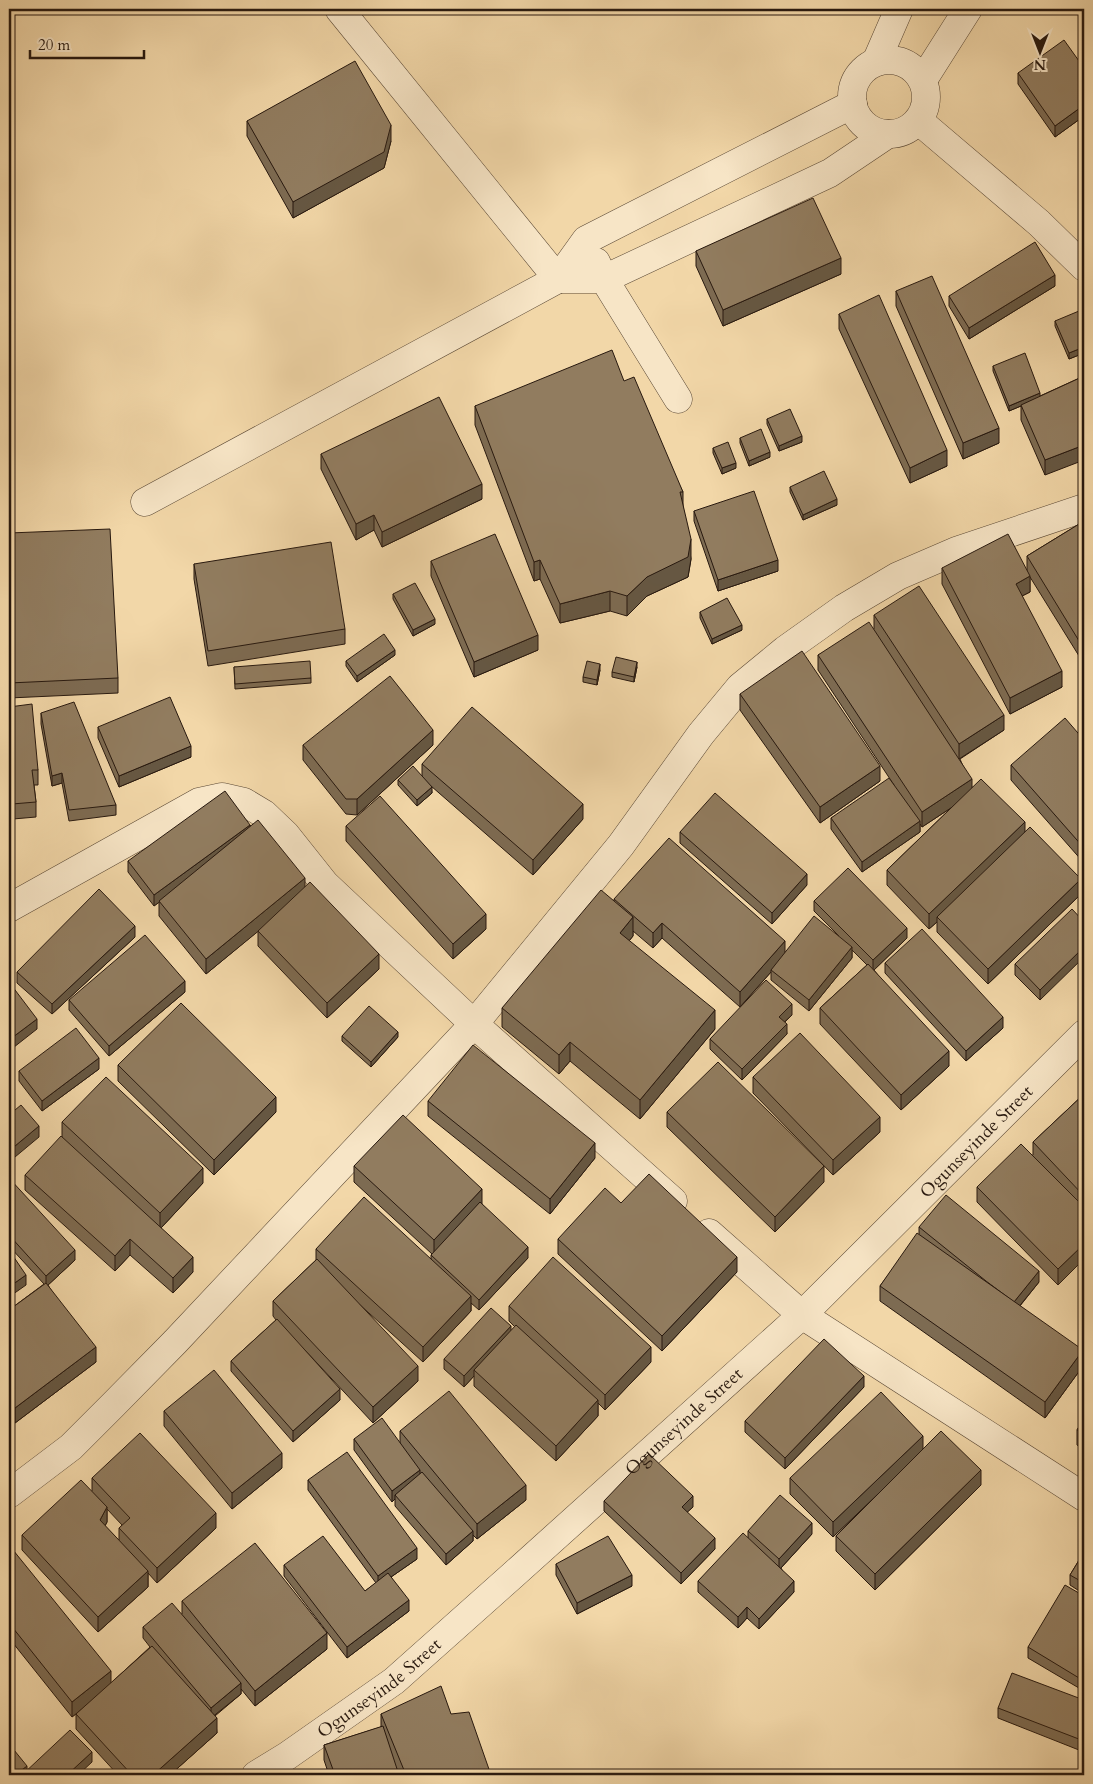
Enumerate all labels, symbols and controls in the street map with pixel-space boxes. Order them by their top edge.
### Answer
scale bar [30,28,144,60]
north arrow [1016,28,1066,78]
text: 20 m [38,35,70,55]
text: N [1034,55,1046,74]
street label: Ogunseyinde Street [914,1080,1039,1204]
street label: Ogunseyinde Street [620,1362,749,1482]
street label: Ogunseyinde Street [312,1632,447,1744]

